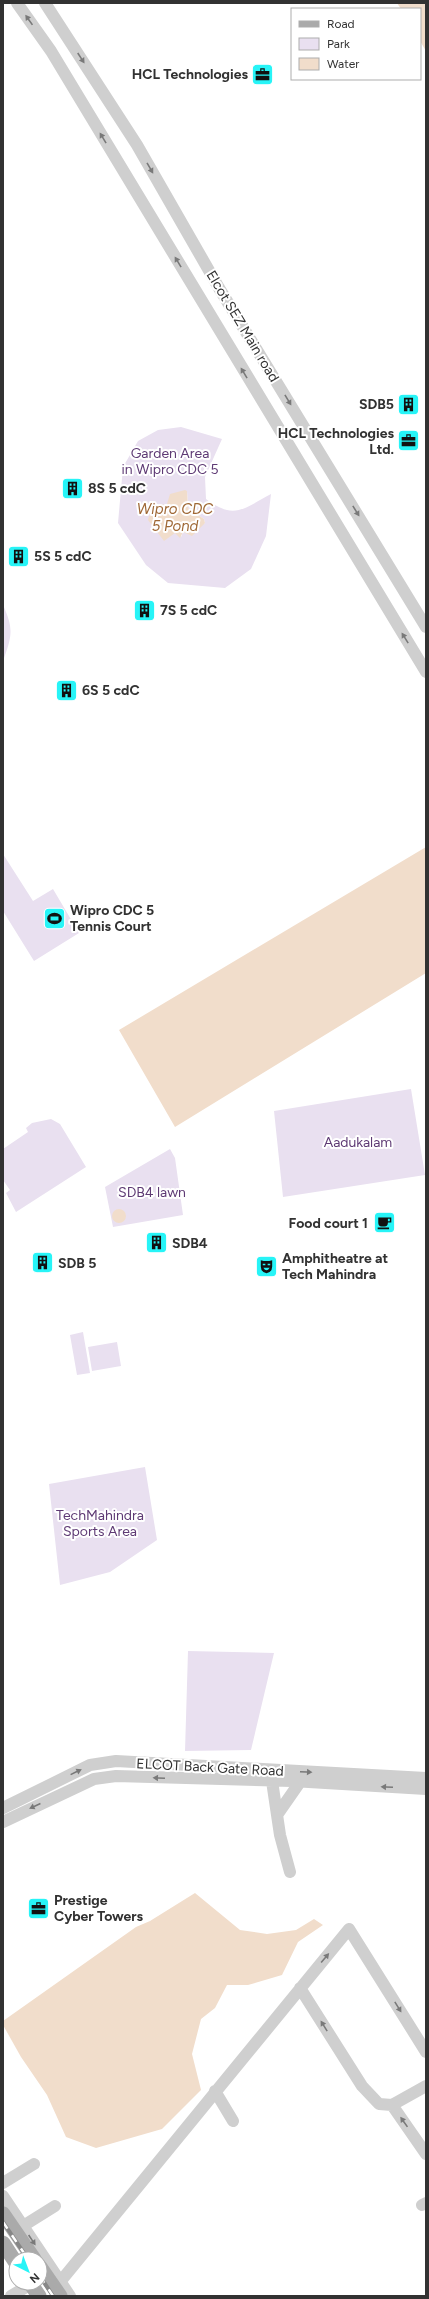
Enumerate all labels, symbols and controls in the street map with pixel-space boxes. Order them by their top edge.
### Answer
legend [291,8,421,80]
one-way arrow [25,15,33,25]
text: Road [327,17,355,31]
text: Park [327,37,350,51]
one-way arrow [77,53,85,63]
text: Water [327,57,359,71]
office icon: HCL Technologies [250,61,276,87]
place label: HCL Technologies [132,66,248,83]
one-way arrow [100,132,107,144]
one-way arrow [146,163,154,173]
one-way arrow [174,256,181,267]
street label: Elcot SEZ Main road [203,268,283,385]
one-way arrow [241,367,248,379]
building icon: SDB5 [396,391,422,417]
one-way arrow [284,394,291,406]
place label: SDB5 [359,396,394,413]
place label: HCL Technologies Ltd. [278,425,394,458]
office icon: HCL Technologies Ltd. [396,428,422,454]
park label: Garden Area in Wipro CDC 5 [121,445,219,478]
building icon: 8S 5 cdC [60,475,86,501]
place label: 8S 5 cdC [88,480,146,497]
water label: Wipro CDC 5 Pond [137,500,213,535]
one-way arrow [352,505,359,517]
building icon: 5S 5 cdC [6,543,32,569]
place label: 5S 5 cdC [34,548,92,565]
building icon: 7S 5 cdC [132,597,158,623]
place label: 7S 5 cdC [160,602,217,619]
one-way arrow [402,633,409,644]
building icon: 6S 5 cdC [54,677,80,703]
place label: 6S 5 cdC [82,682,140,699]
place label: Wipro CDC 5 Tennis Court [70,902,154,935]
sports icon: Wipro CDC 5 Tennis Court [42,905,68,931]
park label: Aadukalam [324,1134,392,1151]
park label: SDB4 lawn [118,1184,186,1201]
cafe icon: Food court 1 [371,1210,397,1236]
place label: Food court 1 [289,1215,368,1232]
building icon: SDB4 [143,1230,169,1256]
place label: SDB4 [172,1235,208,1252]
building icon: SDB 5 [30,1250,56,1276]
place label: Amphitheatre at Tech Mahindra [282,1250,389,1283]
theatre icon: Amphitheatre at Tech Mahindra [253,1253,279,1279]
place label: SDB 5 [58,1255,96,1272]
park label: TechMahindra Sports Area [56,1507,144,1540]
street label: ELCOT Back Gate Road [136,1755,284,1780]
one-way arrow [70,1769,81,1775]
one-way arrow [300,1769,313,1775]
one-way arrow [153,1774,165,1781]
one-way arrow [381,1783,393,1790]
one-way arrow [30,1803,41,1809]
place label: Prestige Cyber Towers [54,1892,144,1925]
office icon: Prestige Cyber Towers [25,1895,51,1921]
one-way arrow [321,1953,330,1963]
one-way arrow [394,2002,402,2012]
one-way arrow [320,2021,328,2031]
one-way arrow [400,2117,408,2127]
one-way arrow [28,2235,36,2245]
north arrow [8,2251,48,2291]
text: N [27,2270,42,2286]

